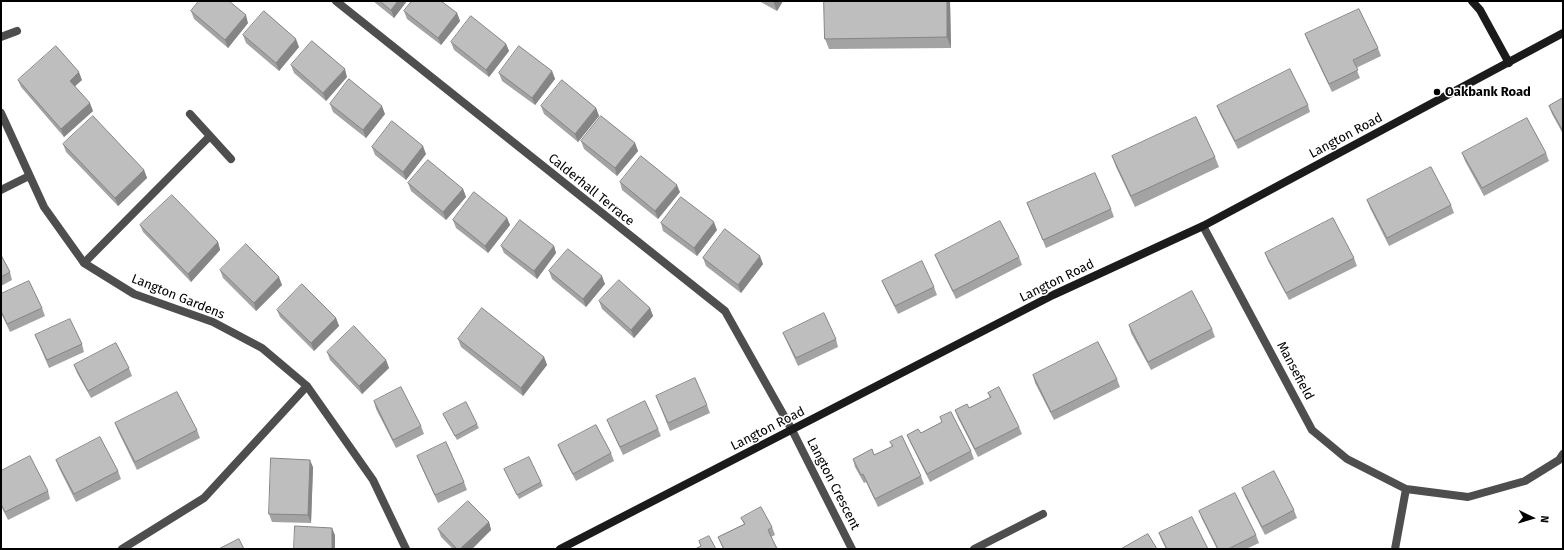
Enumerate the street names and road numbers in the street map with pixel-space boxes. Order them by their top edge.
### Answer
street label: Langton Road [1307,110,1385,162]
street label: Calderhall Terrace [545,151,637,229]
street label: Langton Road [1017,256,1097,306]
street label: Langton Gardens [129,271,227,323]
street label: Mansefield [1273,339,1317,403]
street label: Langton Road [728,404,808,454]
street label: Langton Crescent [803,435,863,533]

